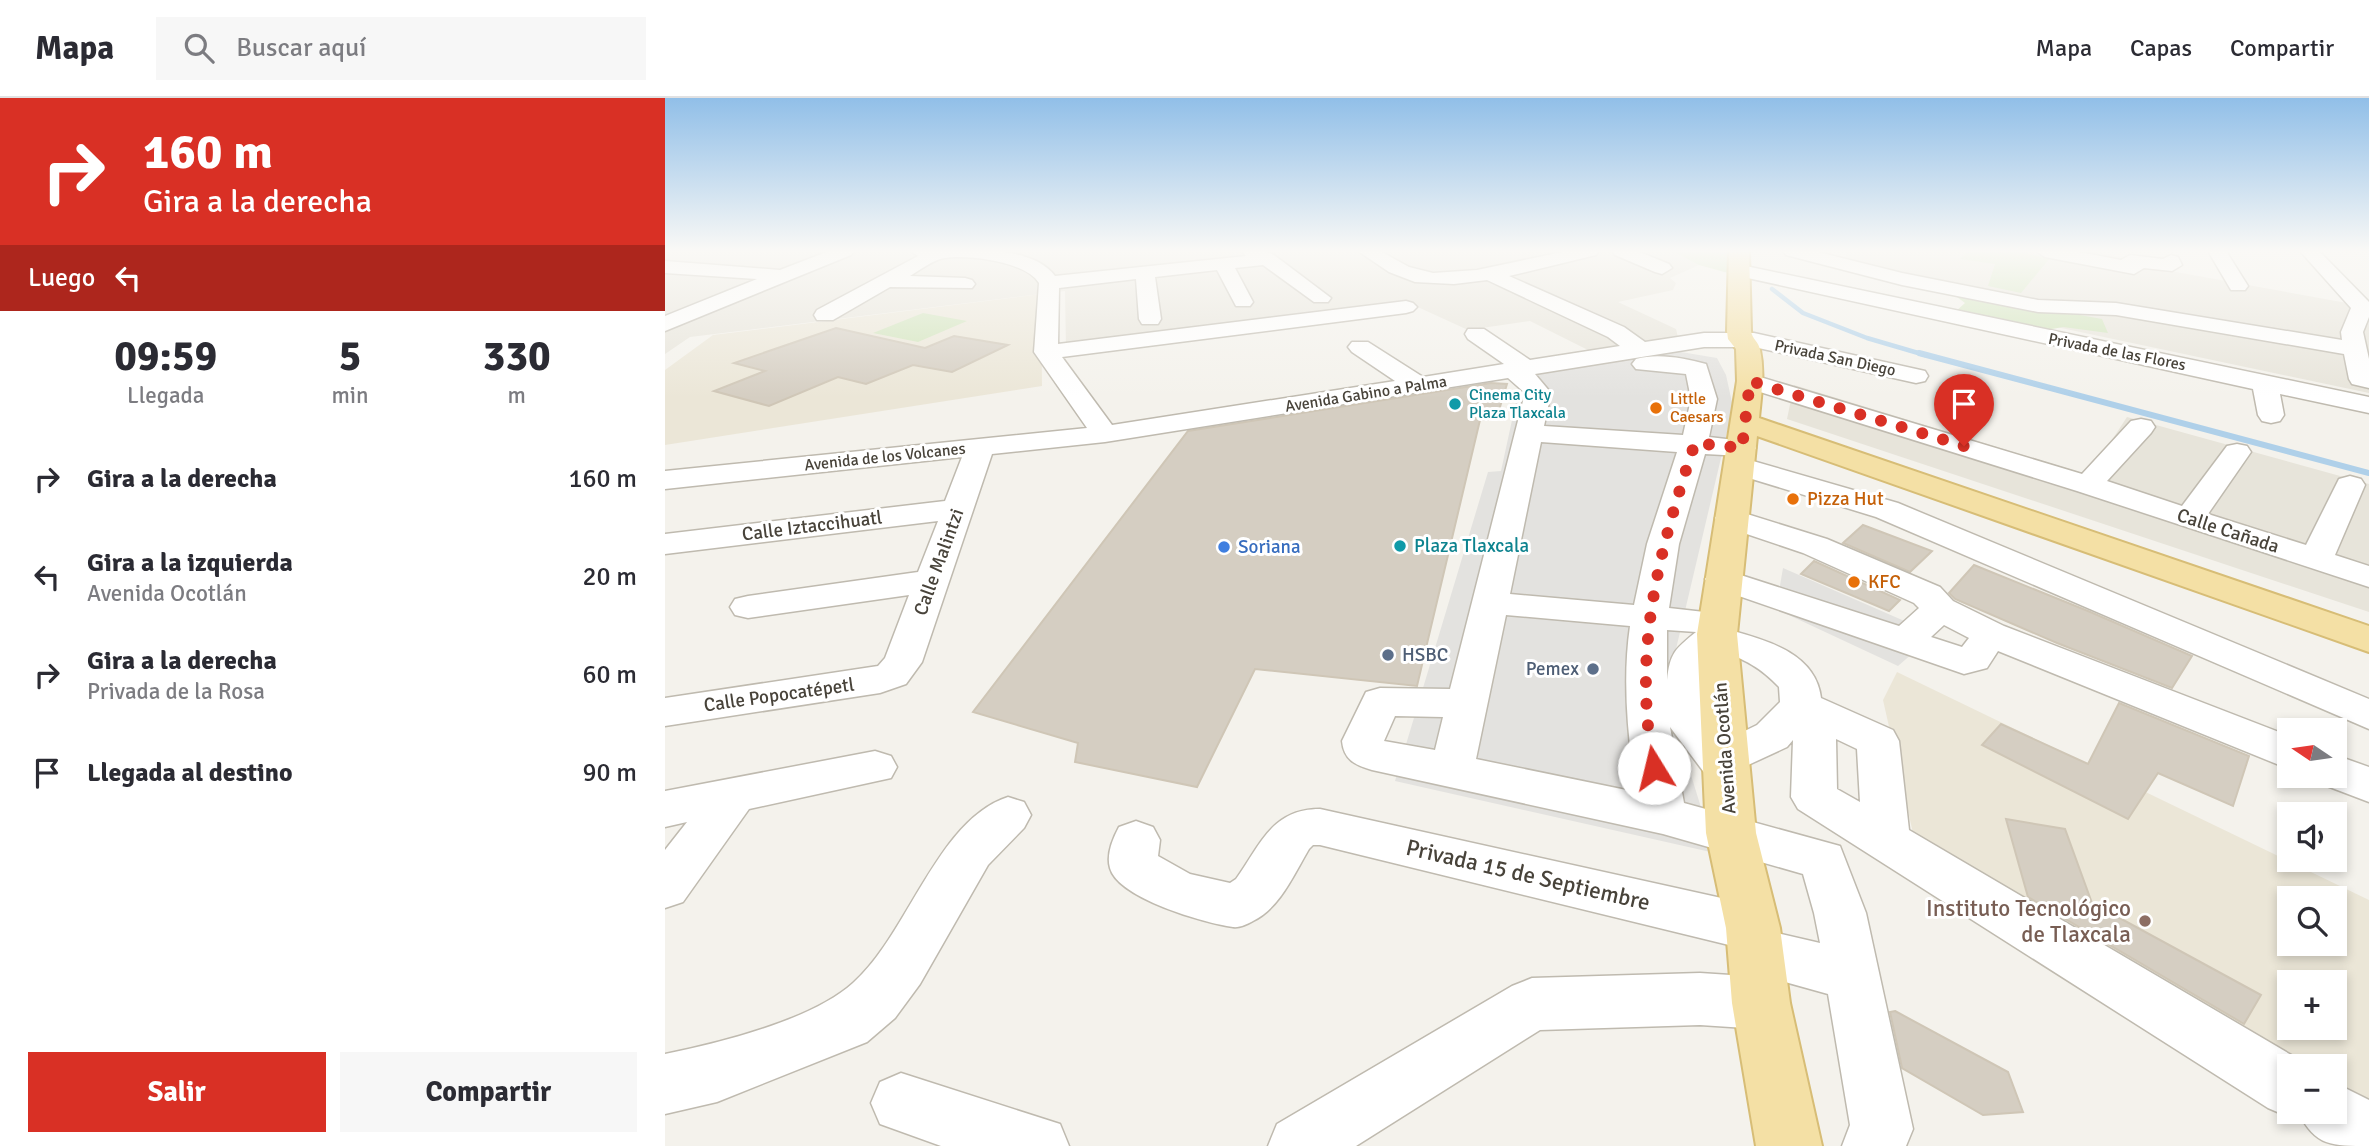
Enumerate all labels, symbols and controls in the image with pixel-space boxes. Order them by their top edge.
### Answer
search box [156,17,646,80]
text: Mapa [35,28,114,69]
icon: search [180,29,218,67]
text: Buscar aquí [236,32,366,64]
text: Mapa [2036,33,2092,63]
text: Capas [2130,33,2192,63]
text: Compartir [2230,33,2334,63]
text: 160 m [143,122,273,182]
icon: right [28,126,119,217]
text: Gira a la derecha [143,182,372,221]
icon: left [109,259,147,297]
text: Luego [28,262,95,294]
street label: Privada de las Flores [2047,329,2187,375]
text: 09:59 [114,331,217,382]
text: 5 [339,331,361,382]
text: 330 [483,331,551,382]
street label: Privada San Diego [1773,335,1897,381]
street label: Avenida Gabino a Palma [1284,371,1448,417]
pin [1934,374,1994,446]
text: Llegada [127,381,204,410]
text: min [331,381,369,410]
text: m [508,381,526,410]
place label: Cinema City Plaza Tlaxcala [1469,385,1566,423]
icon: arrive [1945,385,1983,423]
place label: Little Caesars [1670,389,1724,427]
marker: Cinema City Plaza Tlaxcala [1447,396,1463,412]
marker: Little Caesars [1648,400,1664,416]
street label: Avenida de los Volcanes [803,439,967,475]
icon: right [28,460,66,498]
text: Gira a la derecha [87,463,277,495]
text: 160 m [568,463,637,495]
place label: Pizza Hut [1807,487,1884,511]
marker: Pizza Hut [1785,491,1801,507]
street label: Calle Cañada [2174,503,2282,559]
street label: Calle Iztaccihuatl [740,505,884,547]
street label: Calle Malintzi [909,505,969,619]
place label: Plaza Tlaxcala [1414,534,1529,558]
place label: Soriana [1238,535,1301,559]
marker: Plaza Tlaxcala [1392,538,1408,554]
marker: Soriana [1216,539,1232,555]
text: Gira a la izquierda [87,547,293,579]
icon: left [28,558,66,596]
text: 20 m [582,561,637,593]
place label: KFC [1868,570,1901,594]
marker: KFC [1846,574,1862,590]
text: Avenida Ocotlán [87,579,247,608]
place label: HSBC [1402,643,1448,667]
text: Gira a la derecha [87,645,277,677]
marker: HSBC [1380,647,1396,663]
icon: right [28,656,66,694]
place label: Pemex [1526,657,1579,681]
text: 60 m [582,659,637,691]
marker: Pemex [1585,661,1601,677]
street label: Calle Popocatépetl [702,673,856,717]
text: Privada de la Rosa [87,677,265,706]
street label: Avenida Ocotlán [1708,681,1742,815]
north arrow [2277,718,2347,788]
map controls [2277,718,2347,1124]
position arrow [1617,731,1691,805]
icon: arrive [28,754,66,792]
text: Llegada al destino [87,757,293,789]
text: 90 m [582,757,637,789]
button: sound [2277,802,2347,872]
street label: Privada 15 de Septiembre [1403,833,1653,917]
button: search [2277,886,2347,956]
place label: Instituto Tecnológico de Tlaxcala [1926,894,2131,949]
marker: Instituto Tecnológico de Tlaxcala [2137,913,2153,929]
button: + [2277,970,2347,1040]
button: Salir [28,1052,326,1132]
button: Compartir [340,1052,637,1132]
button: − [2277,1054,2347,1124]

